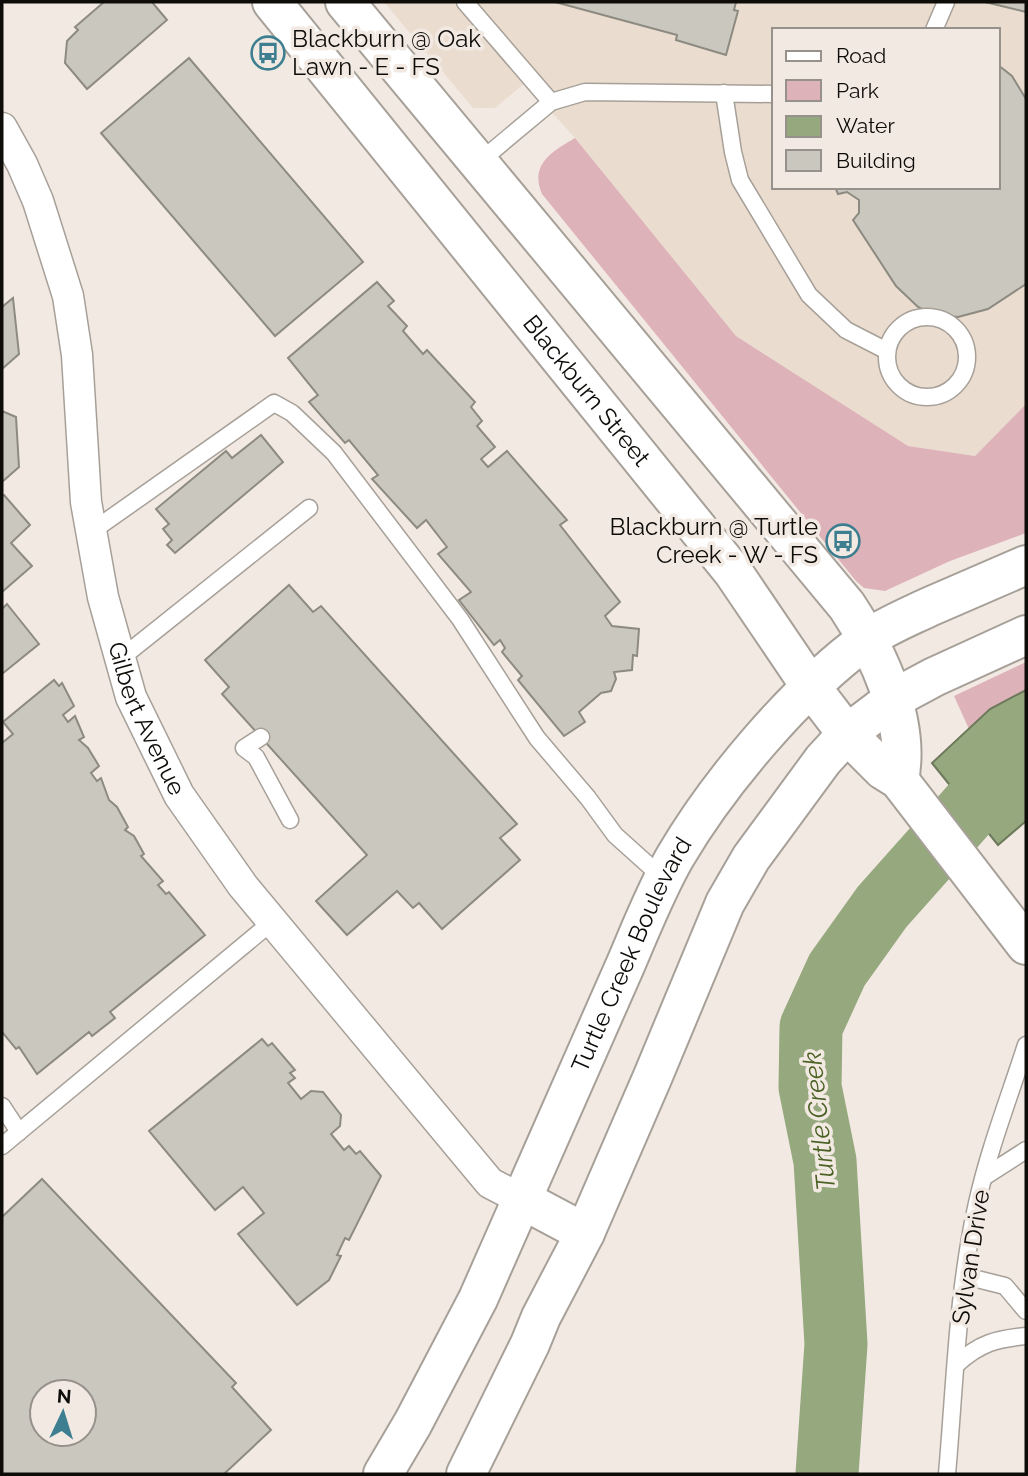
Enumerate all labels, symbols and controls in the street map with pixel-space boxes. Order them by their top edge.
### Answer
place label: Blackburn @ Oak Lawn - E - FS [292,24,481,81]
legend [772,28,1000,189]
bus stop icon: Blackburn @ Oak Lawn - E - FS [249,34,287,72]
text: Road [836,43,886,68]
text: Park [836,78,879,103]
text: Water [836,113,895,138]
text: Building [836,148,916,173]
street label: Blackburn Street [517,309,656,472]
place label: Blackburn @ Turtle Creek - W - FS [609,512,818,569]
bus stop icon: Blackburn @ Turtle Creek - W - FS [824,522,862,560]
street label: Gilbert Avenue [102,639,192,800]
street label: Turtle Creek Boulevard [565,832,697,1077]
water label: Turtle Creek [797,1050,841,1192]
street label: Sylvan Drive [946,1187,995,1326]
north arrow [28,1378,98,1448]
text: N [56,1385,72,1408]

